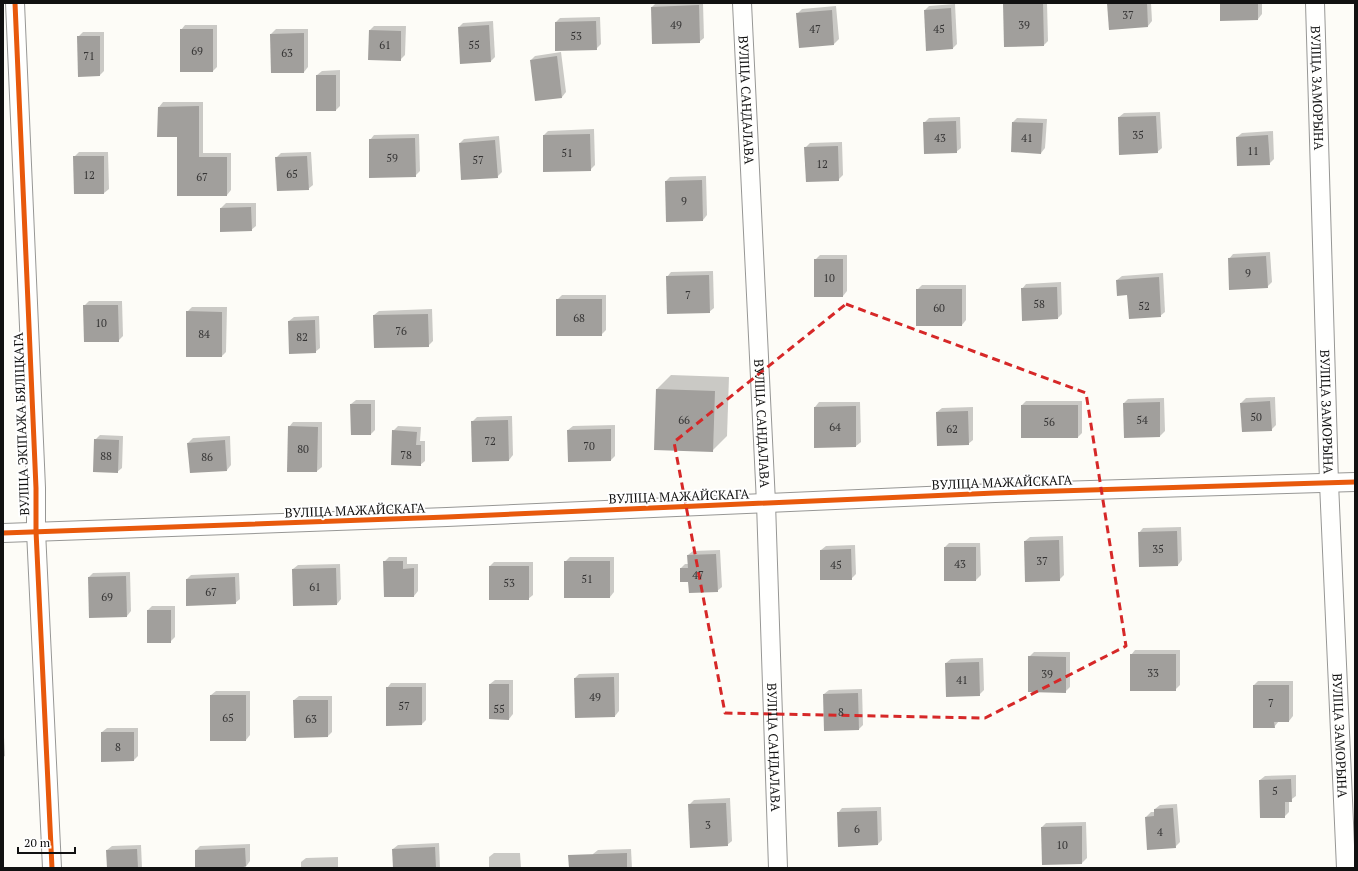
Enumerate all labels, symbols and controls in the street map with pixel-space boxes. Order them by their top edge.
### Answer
house number: 37 [1122,8,1134,22]
house number: 49 [670,18,682,32]
house number: 39 [1018,18,1030,32]
house number: 47 [809,22,821,36]
house number: 45 [933,22,945,36]
street label: ВУЛІЦА ЗАМОРЫНА [1307,25,1328,151]
house number: 53 [570,29,582,43]
street label: ВУЛІЦА САНДАЛАВА [735,35,759,165]
house number: 61 [379,38,391,52]
house number: 55 [468,38,480,52]
house number: 69 [191,44,203,58]
house number: 63 [281,46,293,60]
house number: 71 [83,49,95,63]
house number: 35 [1132,128,1144,142]
house number: 43 [934,131,946,145]
house number: 41 [1021,131,1033,145]
house number: 11 [1247,144,1259,158]
house number: 51 [561,146,573,160]
house number: 59 [386,151,398,165]
house number: 57 [472,153,484,167]
house number: 12 [816,157,828,171]
house number: 65 [286,167,298,181]
house number: 12 [83,168,95,182]
house number: 67 [196,170,208,184]
house number: 9 [681,194,687,208]
house number: 9 [1245,266,1251,280]
house number: 10 [823,271,835,285]
house number: 7 [685,288,691,302]
house number: 58 [1033,297,1045,311]
house number: 52 [1138,299,1150,313]
house number: 60 [933,301,945,315]
house number: 68 [573,311,585,325]
house number: 10 [95,316,107,330]
house number: 76 [395,324,407,338]
house number: 84 [198,327,210,341]
house number: 82 [296,330,308,344]
street label: ВУЛІЦА ЭКІПАЖА БЯЛІЦКАГА [9,332,33,516]
street label: ВУЛІЦА ЗАМОРЫНА [1316,349,1338,474]
street label: ВУЛІЦА САНДАЛАВА [750,359,774,488]
house number: 50 [1250,410,1262,424]
house number: 66 [678,413,690,427]
house number: 54 [1136,413,1148,427]
house number: 56 [1043,415,1055,429]
house number: 64 [829,420,841,434]
house number: 62 [946,422,958,436]
house number: 72 [484,434,496,448]
house number: 70 [583,439,595,453]
house number: 80 [297,442,309,456]
house number: 78 [400,448,412,462]
house number: 88 [100,449,112,463]
house number: 86 [201,450,213,464]
street label: ВУЛІЦА МАЖАЙСКАГА [931,471,1073,493]
street label: ВУЛІЦА МАЖАЙСКАГА [608,485,750,507]
street label: ВУЛІЦА МАЖАЙСКАГА [284,499,426,521]
house number: 35 [1152,542,1164,556]
house number: 37 [1036,554,1048,568]
house number: 43 [954,557,966,571]
house number: 45 [830,558,842,572]
house number: 47 [692,568,704,582]
house number: 51 [581,572,593,586]
house number: 53 [503,576,515,590]
house number: 61 [309,580,321,594]
house number: 67 [205,585,217,599]
house number: 69 [101,590,113,604]
house number: 33 [1147,666,1159,680]
house number: 39 [1041,667,1053,681]
house number: 41 [956,673,968,687]
street label: ВУЛІЦА ЗАМОРЫНА [1328,673,1352,798]
street label: ВУЛІЦА САНДАЛАВА [763,683,785,812]
house number: 49 [589,690,601,704]
house number: 7 [1268,696,1274,710]
house number: 57 [398,699,410,713]
house number: 55 [493,702,505,716]
house number: 8 [838,705,844,719]
house number: 65 [222,711,234,725]
house number: 63 [305,712,317,726]
house number: 8 [115,740,121,754]
house number: 5 [1272,784,1278,798]
house number: 3 [705,818,711,832]
house number: 6 [854,822,860,836]
house number: 4 [1157,825,1163,839]
scale bar [18,829,75,855]
text: 20 m [24,835,51,850]
house number: 10 [1056,838,1068,852]

